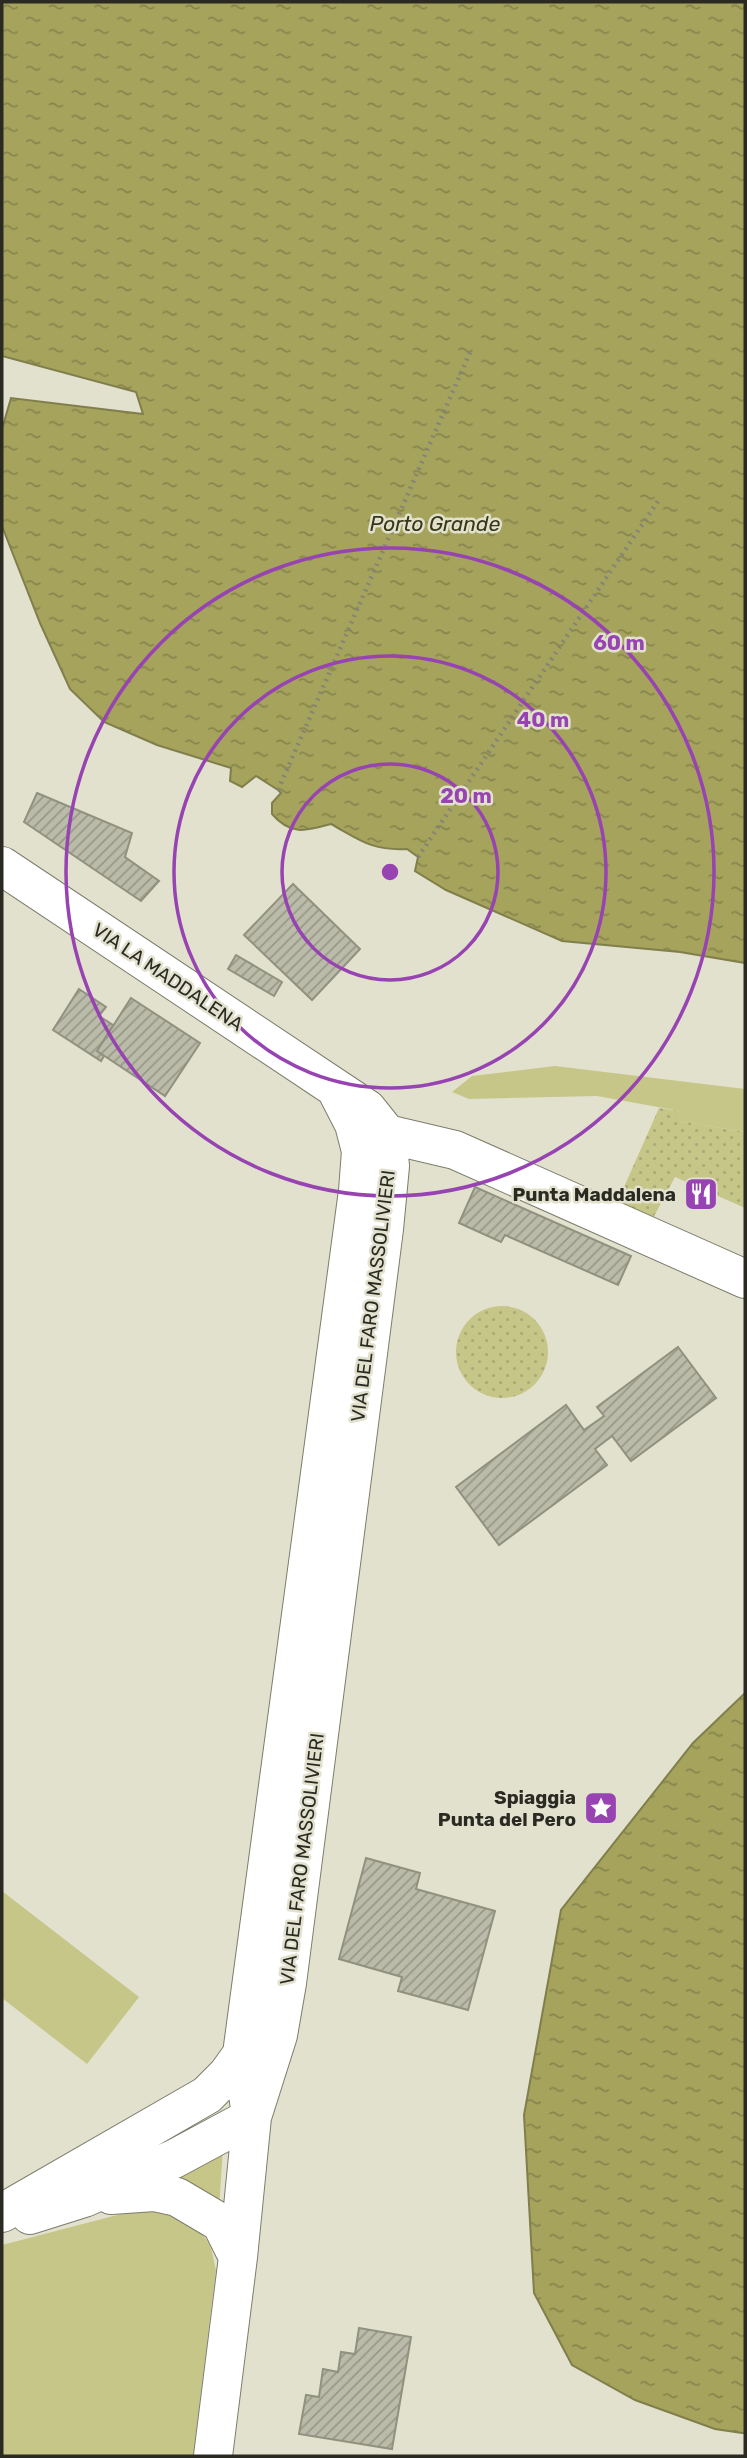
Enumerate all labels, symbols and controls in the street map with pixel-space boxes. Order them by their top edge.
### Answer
water label: Porto Grande [370,511,500,536]
text: 60 m [593,630,645,655]
text: 40 m [517,707,569,732]
text: 20 m [440,783,492,808]
centre of rings [378,860,402,884]
street label: VIA LA MADDALENA [88,918,248,1036]
street label: VIA DEL FARO MASSOLIVIERI [346,1169,400,1423]
restaurant icon: Punta Maddalena [682,1175,720,1213]
place label: Punta Maddalena [512,1183,676,1206]
street label: VIA DEL FARO MASSOLIVIERI [275,1732,329,1986]
place label: Spiaggia Punta del Pero [438,1786,576,1831]
place icon: Spiaggia Punta del Pero [582,1789,620,1827]

